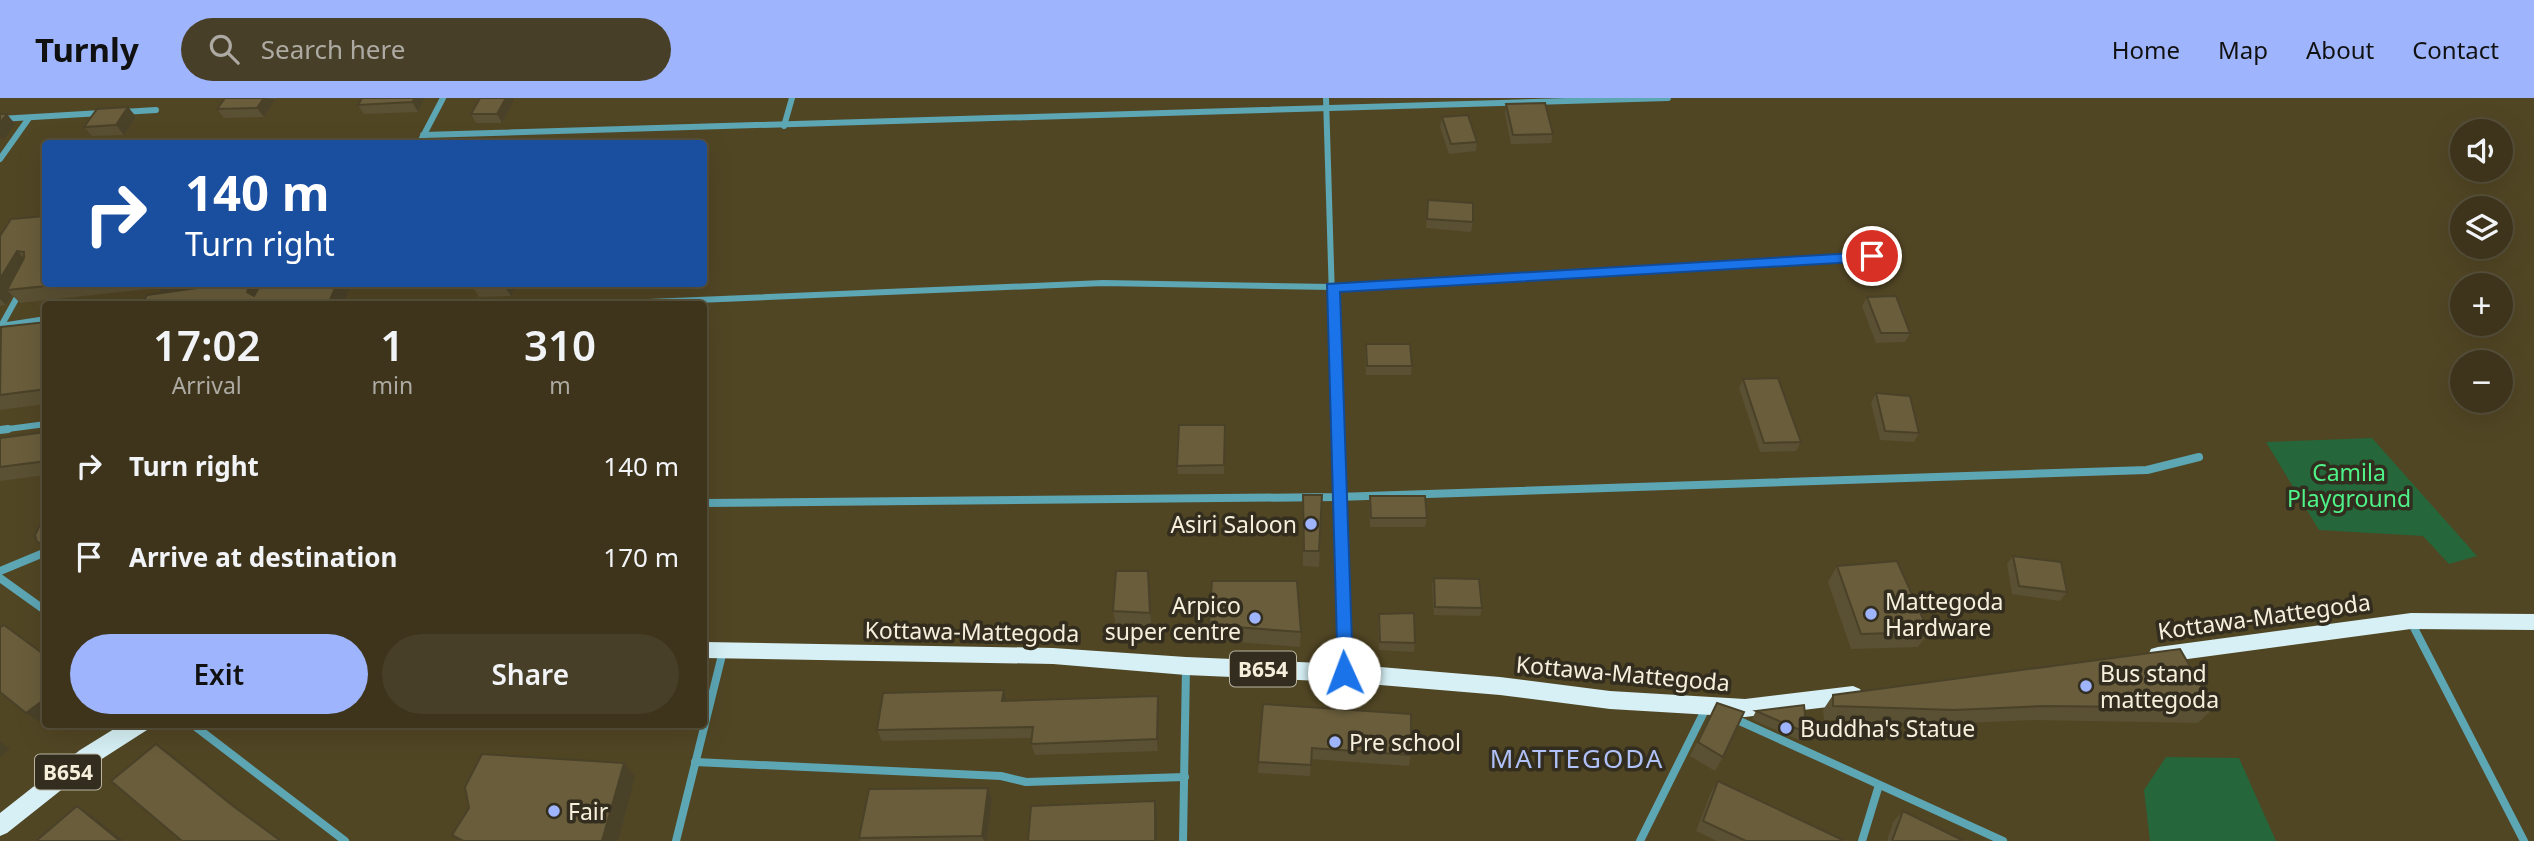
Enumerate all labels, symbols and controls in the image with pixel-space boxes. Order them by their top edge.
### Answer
search box [181,18,671,81]
text: Turnly [35,27,139,72]
icon: search [205,30,243,68]
text: Search here [261,31,405,67]
text: Home [2112,33,2180,66]
text: Map [2218,33,2268,66]
text: About [2306,33,2374,66]
text: Contact [2412,33,2499,66]
map controls [2450,119,2513,413]
button: sound [2450,119,2513,182]
text: 140 m [185,159,330,225]
icon: right [70,168,161,259]
button: layers [2450,196,2513,259]
text: Turn right [185,222,335,265]
pin [1842,226,1902,286]
icon: arrive [1853,237,1891,275]
button: + [2450,273,2513,336]
text: 17:02 [153,316,261,373]
text: 1 [380,316,404,373]
text: 310 [524,316,596,373]
button: − [2450,350,2513,413]
text: Arrival [172,369,242,401]
text: min [371,369,413,401]
text: m [549,369,571,401]
icon: right [70,447,108,485]
text: Turn right [129,448,259,484]
text: 140 m [603,448,679,484]
park label: Camila Playground [2287,456,2411,514]
place label: Asiri Saloon [1170,508,1297,540]
marker: Asiri Saloon [1303,516,1319,532]
icon: arrive [70,538,108,576]
text: Arrive at destination [129,539,398,575]
text: 170 m [603,539,679,575]
place label: Mattegoda Hardware [1885,585,2003,643]
street label: Kottawa-Mattegoda [2156,585,2372,647]
place label: Arpico super centre [1105,589,1241,647]
marker: Mattegoda Hardware [1863,606,1879,622]
marker: Arpico super centre [1247,610,1263,626]
street label: Kottawa-Mattegoda [864,613,1080,649]
button: Exit [70,634,368,714]
button: Share [382,634,679,714]
position arrow [1307,636,1381,710]
street label: Kottawa-Mattegoda [1515,648,1731,698]
road number: B654 [1230,652,1296,686]
place label: Bus stand mattegoda [2100,657,2219,715]
marker: Bus stand mattegoda [2078,678,2094,694]
place label: Buddha's Statue [1800,712,1975,744]
marker: Buddha's Statue [1778,720,1794,736]
place label: Pre school [1349,726,1461,758]
marker: Pre school [1327,734,1343,750]
district label: MATTEGODA [1490,740,1664,776]
road number: B654 [35,754,101,790]
place label: Fair [568,795,609,827]
marker: Fair [546,803,562,819]

